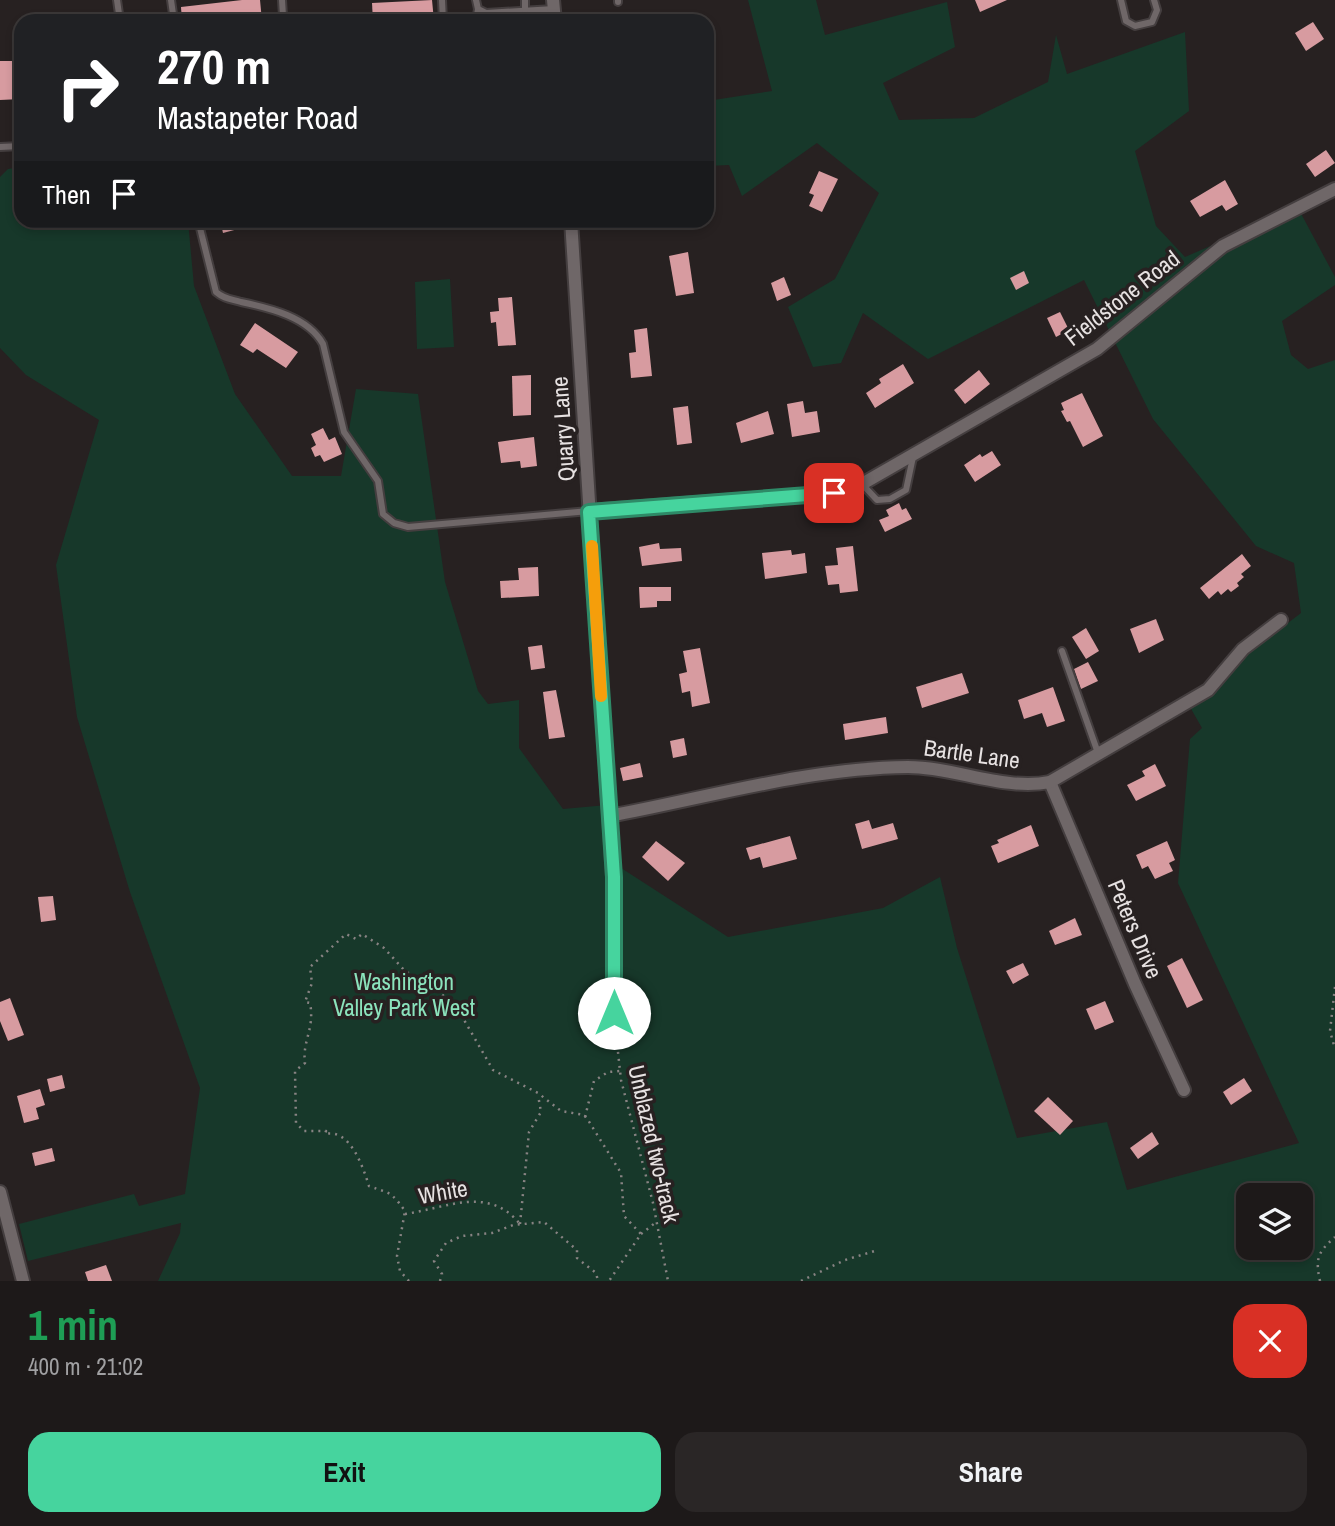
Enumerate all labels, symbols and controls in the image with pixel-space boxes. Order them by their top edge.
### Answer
text: 270 m [157,33,271,99]
icon: right [42,42,133,133]
text: Mastapeter Road [157,96,358,139]
icon: arrive [105,175,143,213]
text: Then [42,177,91,212]
street label: Fieldstone Road [1058,243,1186,352]
street label: Quarry Lane [543,376,582,482]
pin [804,463,864,523]
icon: arrive [815,474,853,512]
street label: Bartle Lane [922,731,1022,776]
street label: Peters Drive [1101,875,1170,983]
park label: Washington Valley Park West [333,966,475,1023]
position arrow [577,976,651,1050]
street label: Unblazed two-track [621,1062,688,1227]
street label: White [416,1172,470,1211]
map controls [1236,1183,1313,1260]
button: layers [1236,1183,1313,1260]
text: 1 min [28,1297,118,1353]
button: close [1233,1304,1307,1378]
text: 400 m · 21:02 [28,1351,143,1382]
button: Exit [28,1432,661,1512]
button: Share [675,1432,1307,1512]

